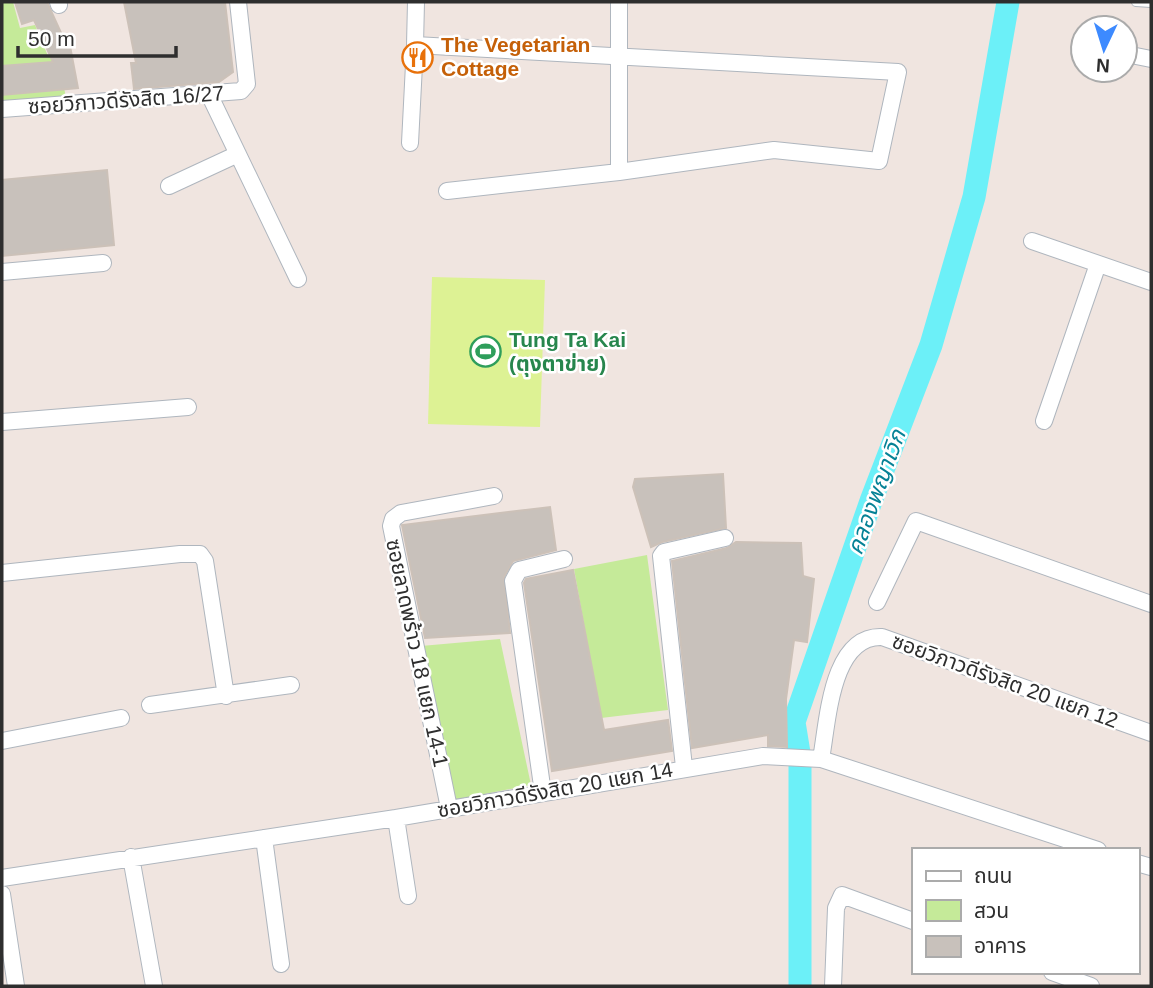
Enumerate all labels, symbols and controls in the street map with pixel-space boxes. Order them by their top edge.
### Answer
scale bar [18,14,175,58]
north arrow [1069,14,1139,84]
text: 50 m [28,27,75,50]
place label: The Vegetarian Cottage [441,33,590,80]
restaurant icon: The Vegetarian Cottage [401,40,435,74]
text: N [1095,55,1110,76]
street label: ซอยวิภาวดีรังสิต 16/27 [27,81,225,118]
place label: Tung Ta Kai (ตุงตาข่าย) [509,328,626,377]
sports icon: Tung Ta Kai (ตุงตาข่าย) [469,335,503,369]
water label: คลองพญาเวิก [841,425,911,558]
street label: ซอยลาดพร้าว 18 แยก 14-1 [382,537,453,769]
street label: ซอยวิภาวดีรังสิต 20 แยก 12 [889,629,1121,732]
street label: ซอยวิภาวดีรังสิต 20 แยก 14 [435,757,675,822]
legend [912,848,1139,974]
text: ถนน [974,864,1012,887]
text: สวน [974,899,1009,922]
text: อาคาร [974,934,1026,957]

